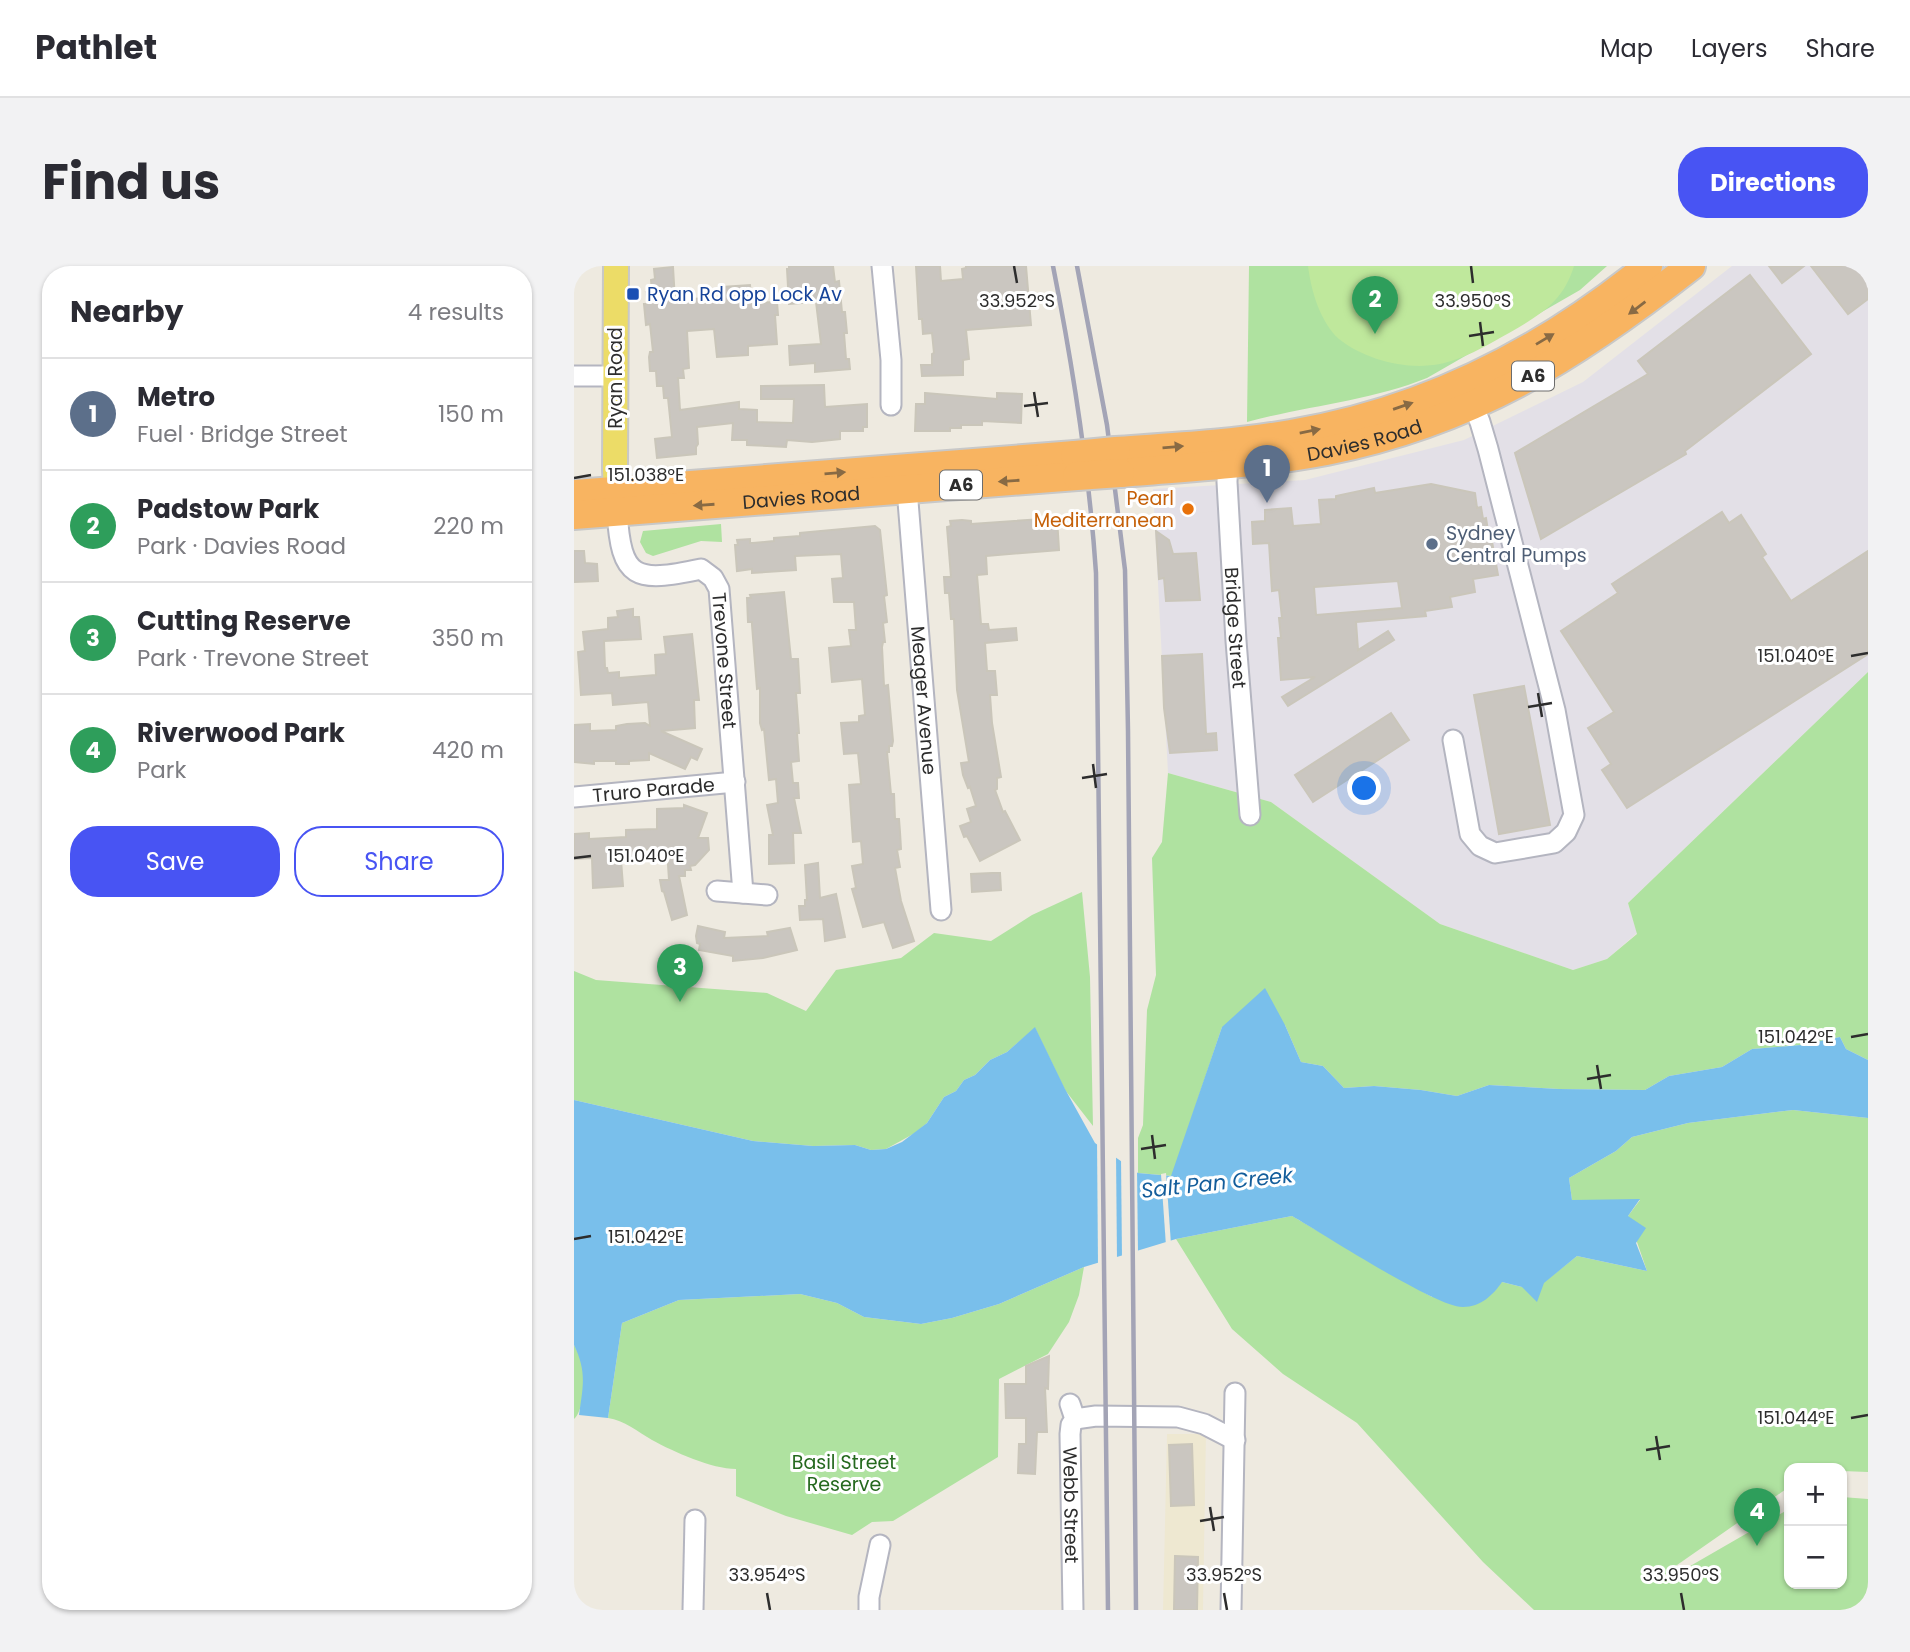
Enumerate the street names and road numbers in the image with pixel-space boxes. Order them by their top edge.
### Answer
street label: Ryan Road [602,327,629,429]
road number: A6 [1512,362,1554,390]
street label: Davies Road [1305,413,1426,468]
road number: A6 [940,470,982,499]
street label: Davies Road [742,480,861,516]
street label: Bridge Street [1218,566,1253,690]
street label: Trevone Street [705,591,743,730]
street label: Meager Avenue [904,625,943,776]
street label: Truro Parade [592,771,716,809]
street label: Webb Street [1056,1446,1085,1564]

